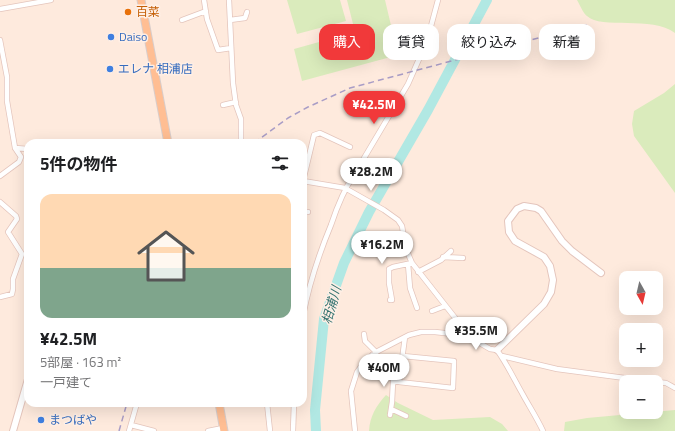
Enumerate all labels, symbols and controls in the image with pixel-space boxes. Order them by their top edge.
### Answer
place label: 百菜 [136,2,160,21]
marker: 百菜 [123,7,133,17]
chip: 購入 [319,24,375,60]
chip: 賃貸 [383,24,439,60]
chip: 絞り込み [447,24,531,60]
chip: 新着 [539,24,595,60]
place label: Daiso [119,27,147,46]
marker: Daiso [106,32,116,42]
place label: エレナ 相浦店 [118,59,193,78]
marker: エレナ 相浦店 [105,64,115,74]
pin: ¥42.5M [341,91,407,125]
text: ¥42.5M [352,94,396,114]
text: 5件の物件 [40,151,118,177]
icon: filters [269,152,291,174]
pin: ¥28.2M [338,158,404,192]
text: ¥28.2M [349,161,393,181]
icon: home [130,220,202,292]
pin: ¥16.2M [349,231,415,265]
text: ¥16.2M [360,234,404,254]
north arrow [619,271,663,315]
map controls [619,271,663,419]
water label: 相浦川 [316,282,347,327]
pin: ¥35.5M [443,317,509,351]
text: ¥35.5M [454,320,498,340]
button: + [619,323,663,367]
text: ¥42.5M [40,326,97,352]
text: 5部屋 · 163 m² [40,352,121,372]
pin: ¥40M [360,354,408,388]
text: ¥40M [368,357,401,377]
text: 一戸建て [40,372,92,392]
button: − [619,375,663,419]
place label: まつばや [49,410,97,429]
marker: まつばや [36,415,46,425]

